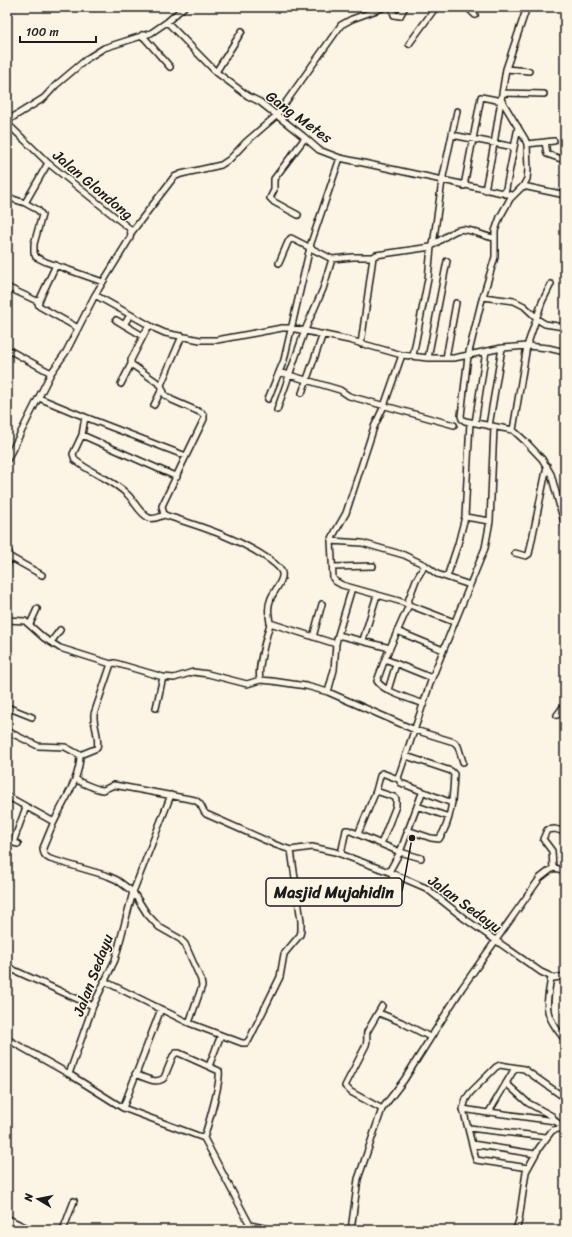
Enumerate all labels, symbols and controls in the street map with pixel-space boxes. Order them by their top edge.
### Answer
scale bar [20,18,96,44]
text: 100 m [26,21,59,43]
street label: Gang Metes [260,84,338,150]
street label: Jalan Glondong [46,143,139,227]
street label: Jalan Sedayu [422,868,508,940]
callout: Masjid Mujahidin [266,878,402,906]
text: Masjid Mujahidin [273,878,394,907]
street label: Jalan Sedayu [65,930,121,1021]
north arrow [18,1179,58,1219]
text: N [18,1192,39,1204]

